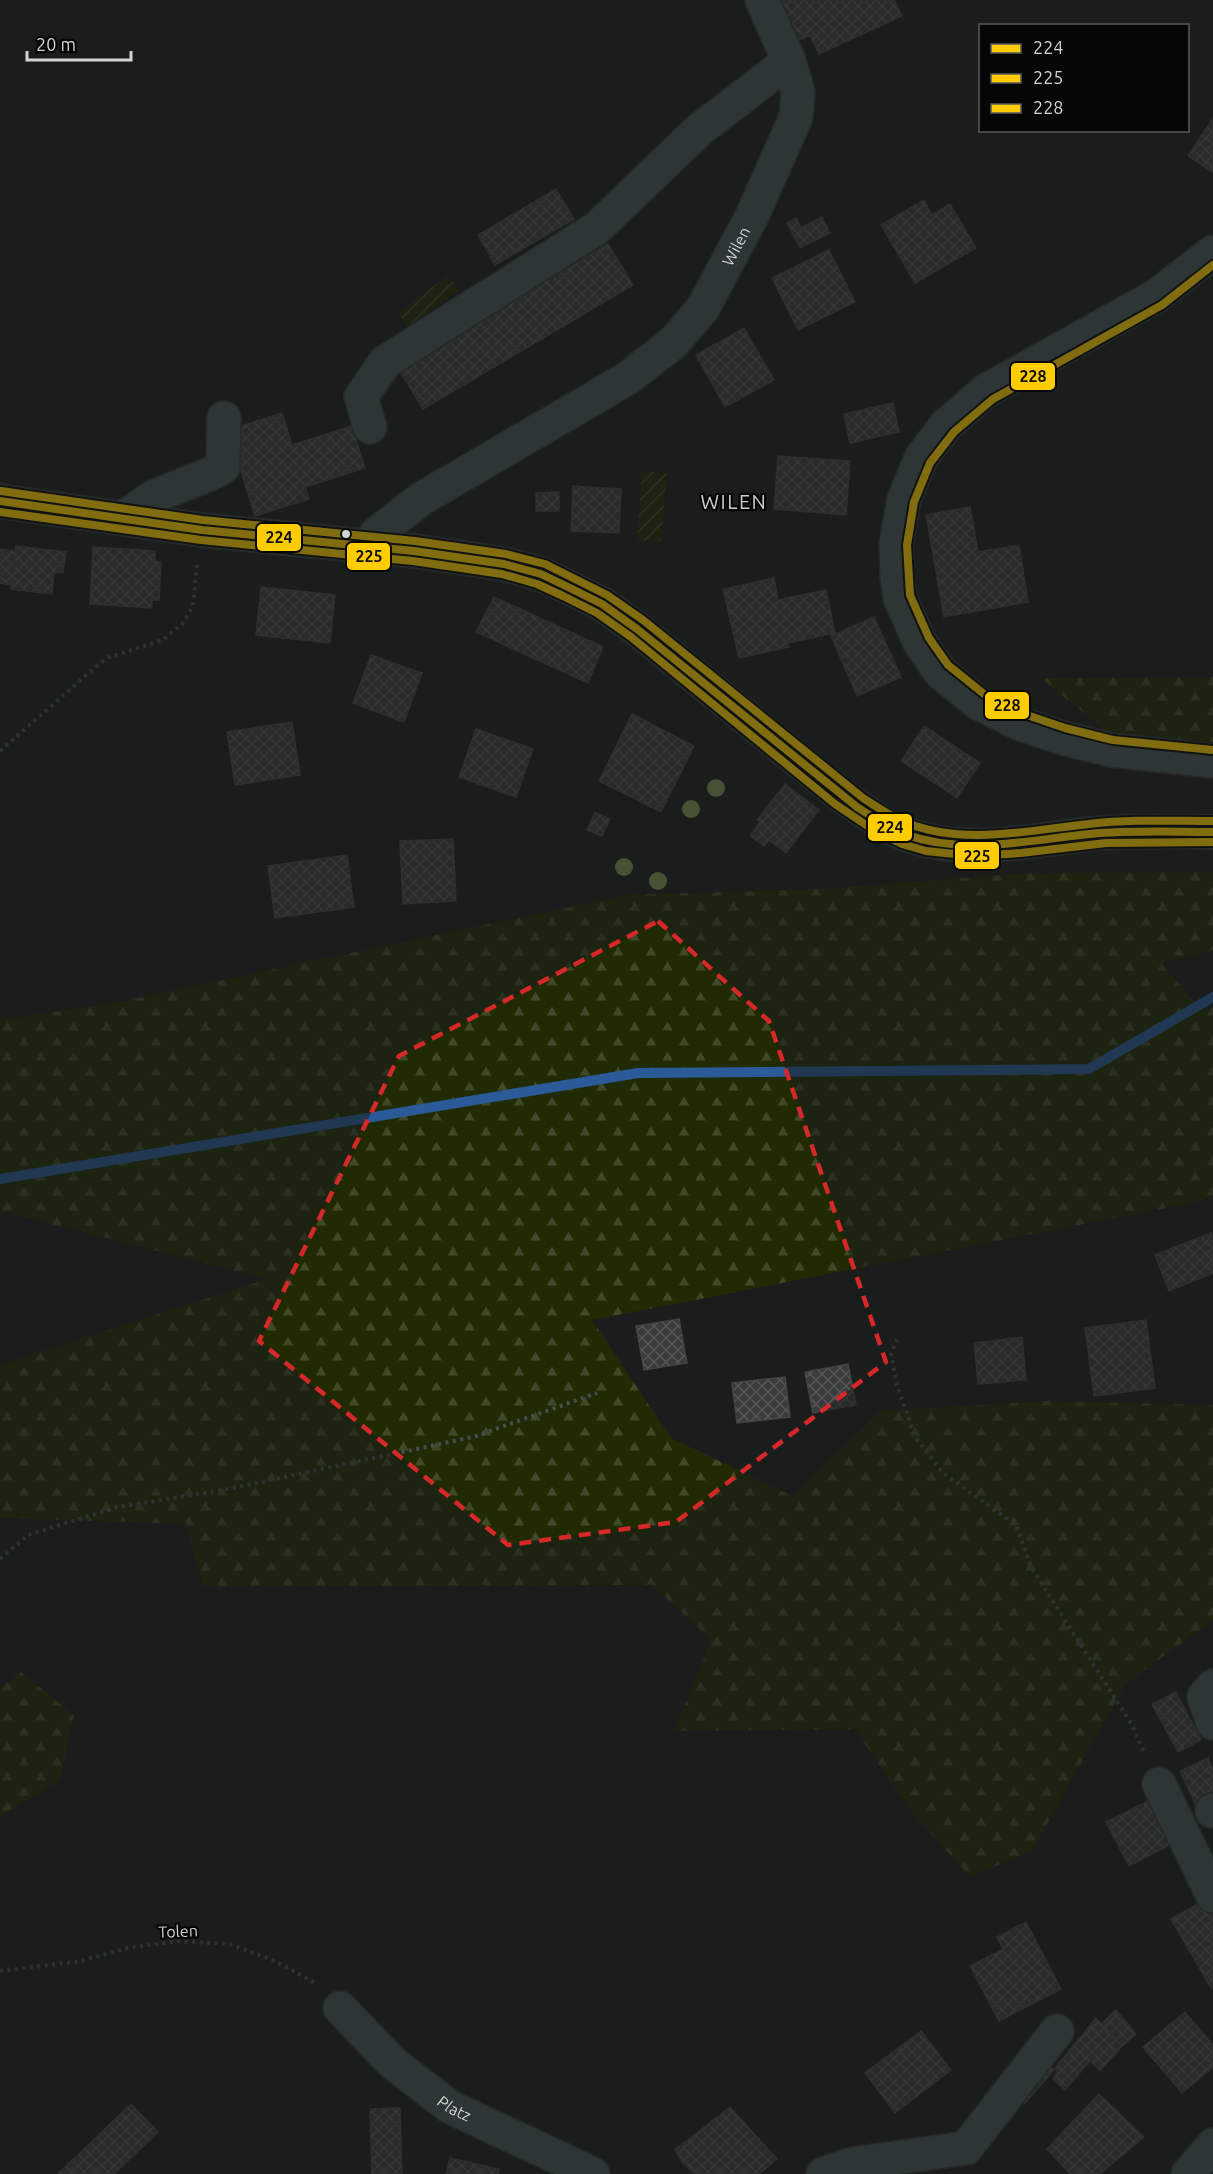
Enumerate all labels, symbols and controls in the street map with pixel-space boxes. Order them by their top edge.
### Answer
scale bar [27,24,130,62]
legend [979,24,1189,132]
text: 20 m [36,34,76,54]
text: 224 [1033,37,1063,57]
text: 225 [1033,67,1063,87]
text: 228 [1033,97,1063,117]
street label: Wilen [718,224,754,269]
line badge: 228 [1010,362,1056,391]
text: 228 [1019,367,1047,385]
district label: WILEN [701,490,767,513]
line badge: 224 [256,523,302,552]
text: 224 [265,528,293,546]
unlabelled marker [340,528,352,540]
line badge: 225 [346,542,391,571]
text: 225 [355,547,383,565]
line badge: 228 [984,691,1030,720]
text: 228 [993,696,1021,714]
line badge: 224 [867,813,913,842]
text: 224 [876,818,904,836]
line badge: 225 [954,841,1000,870]
text: 225 [963,847,991,865]
street label: Tolen [158,1921,198,1941]
street label: Platz [434,2092,474,2125]

